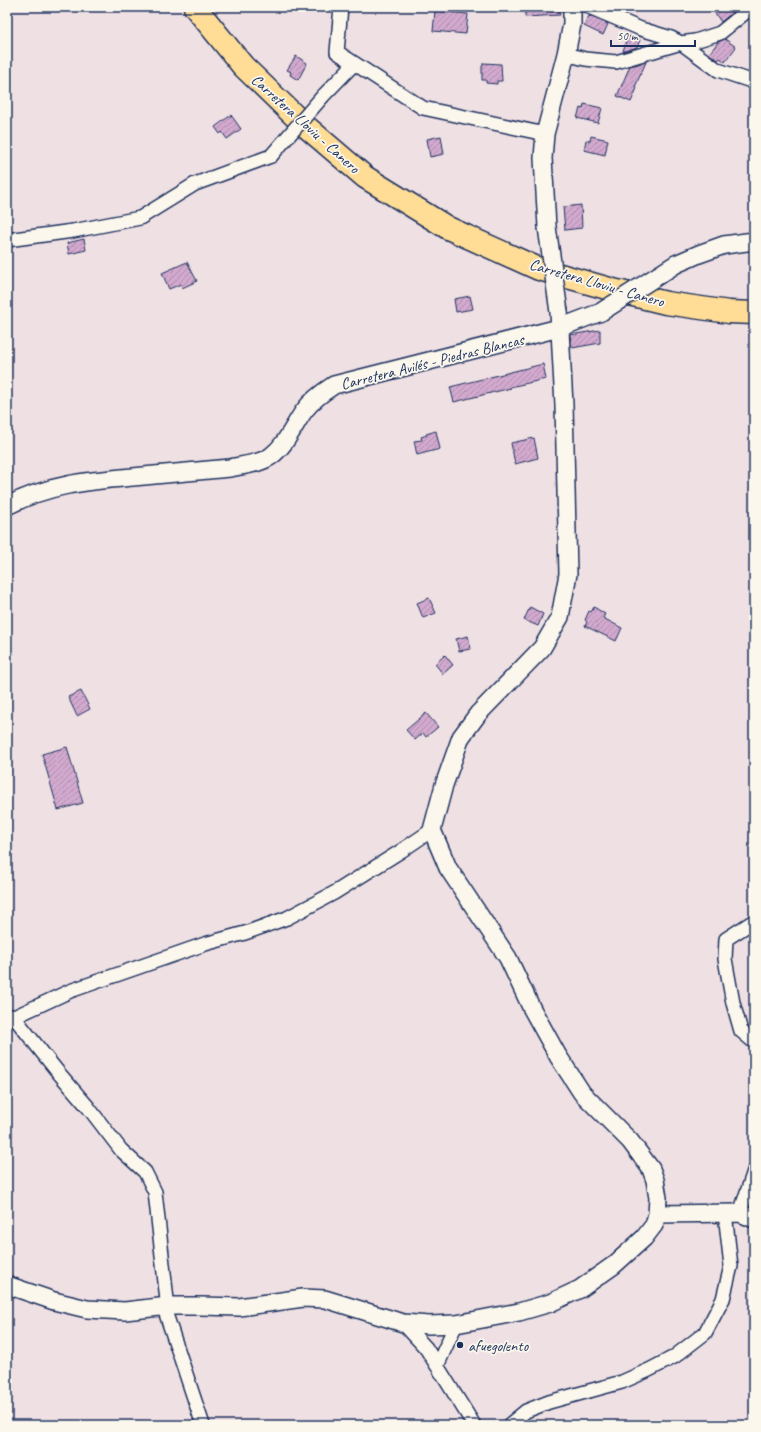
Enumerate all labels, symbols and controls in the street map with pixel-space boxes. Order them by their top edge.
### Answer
scale bar [611,22,695,48]
text: 50 m [617,28,639,44]
street label: Carretera Lloviu - Canero [247,70,365,179]
street label: Carretera Lloviu - Canero [527,254,668,312]
street label: Carretera Avilés - Piedras Blancas [339,329,527,394]
place label: afuegolento [468,1336,529,1356]
marker: afuegolento [455,1340,465,1350]

